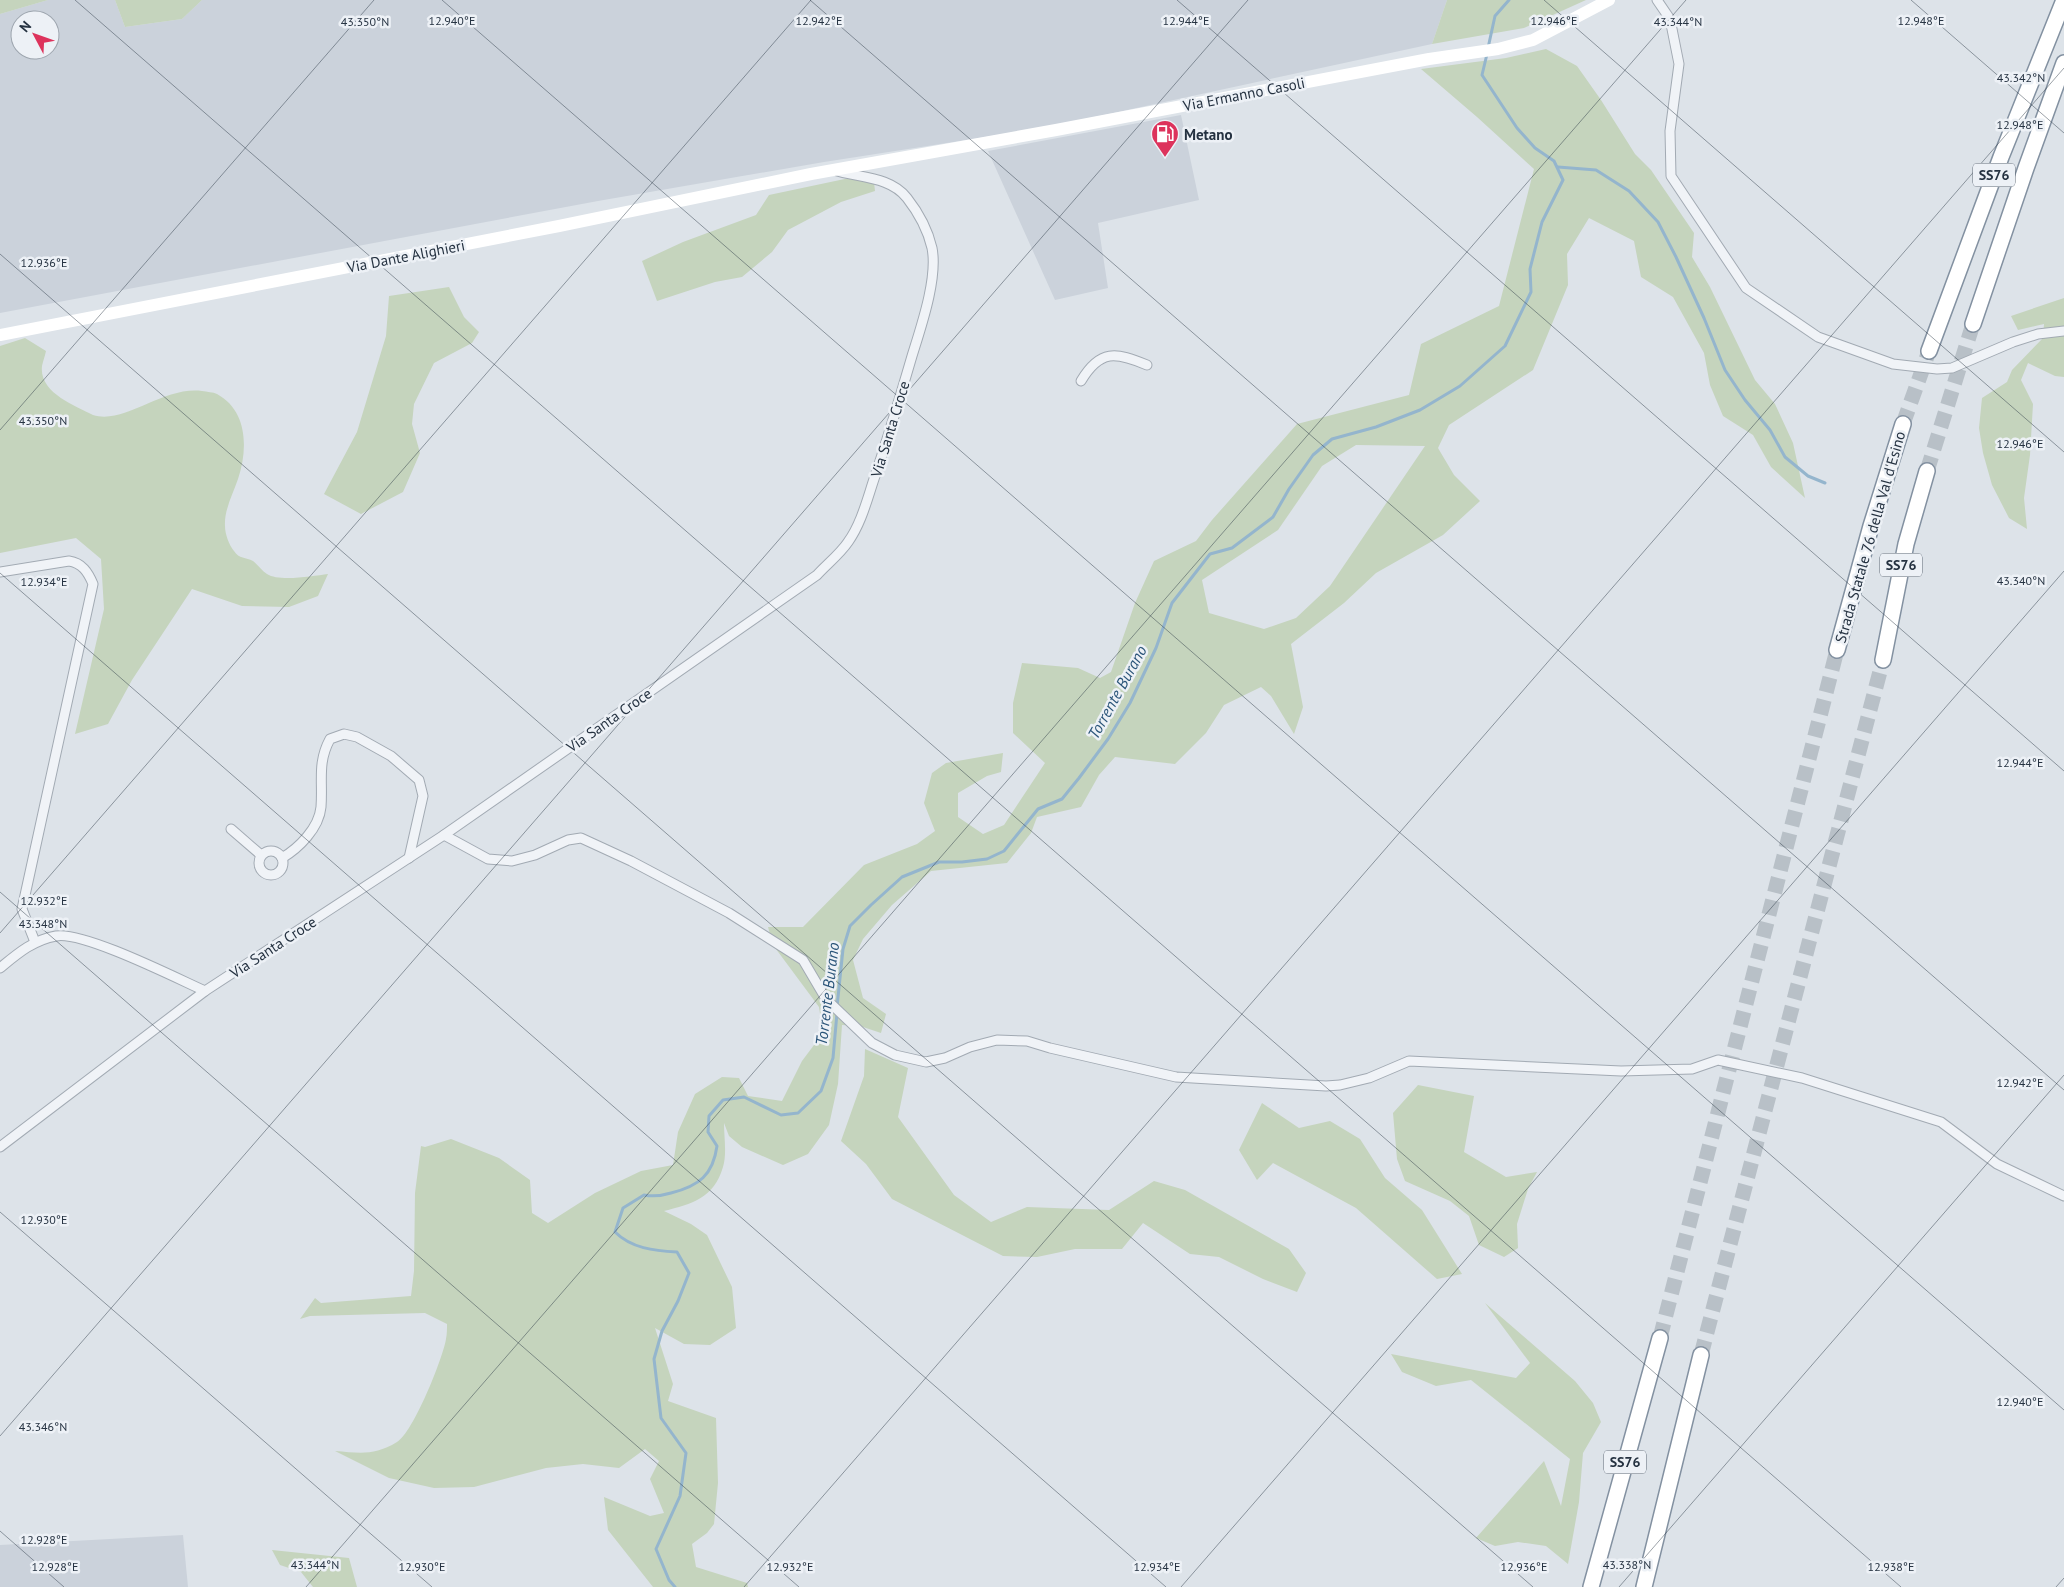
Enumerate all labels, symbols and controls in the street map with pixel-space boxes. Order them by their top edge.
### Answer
north arrow [10,10,60,60]
text: 12.940°E [429,13,475,28]
text: 12.942°E [796,13,842,28]
text: 12.944°E [1163,13,1209,28]
text: 12.946°E [1531,13,1577,28]
text: 12.948°E [1898,13,1944,28]
text: 43.350°N [341,14,389,29]
text: 43.344°N [1654,14,1702,29]
text: N [15,17,35,36]
text: 43.342°N [1997,70,2045,85]
street label: Via Ermanno Casoli [1180,73,1307,115]
text: 12.948°E [1997,117,2043,132]
fuel station icon: Metano [1150,119,1180,158]
place label: Metano [1184,125,1233,144]
road number: SS76 [1973,164,2015,186]
street label: Via Dante Alighieri [344,235,467,277]
text: 12.936°E [21,255,67,270]
street label: Via Santa Croce [866,379,914,480]
text: 43.350°N [19,413,67,428]
street label: Strada Statale 76 della Val d'Esino [1831,429,1909,645]
text: 12.946°E [1997,436,2043,451]
road number: SS76 [1880,554,1922,576]
text: 43.340°N [1997,573,2045,588]
text: 12.934°E [21,574,67,589]
water label: Torrente Burano [1083,642,1151,742]
street label: Via Santa Croce [562,684,655,757]
text: 12.944°E [1997,755,2043,770]
text: 12.932°E [21,893,67,908]
street label: Via Santa Croce [225,912,320,983]
text: 43.348°N [19,916,67,931]
water label: Torrente Burano [811,941,843,1047]
text: 12.942°E [1997,1075,2043,1090]
text: 12.930°E [21,1212,67,1227]
text: 12.940°E [1997,1394,2043,1409]
text: 43.346°N [19,1419,67,1434]
road number: SS76 [1604,1450,1646,1474]
text: 12.928°E [21,1532,67,1547]
text: 43.344°N [291,1557,339,1572]
text: 43.338°N [1603,1557,1651,1572]
text: 12.928°E [32,1559,78,1574]
text: 12.930°E [399,1559,445,1574]
text: 12.932°E [767,1559,813,1574]
text: 12.934°E [1134,1559,1180,1574]
text: 12.936°E [1501,1559,1547,1574]
text: 12.938°E [1868,1559,1914,1574]

